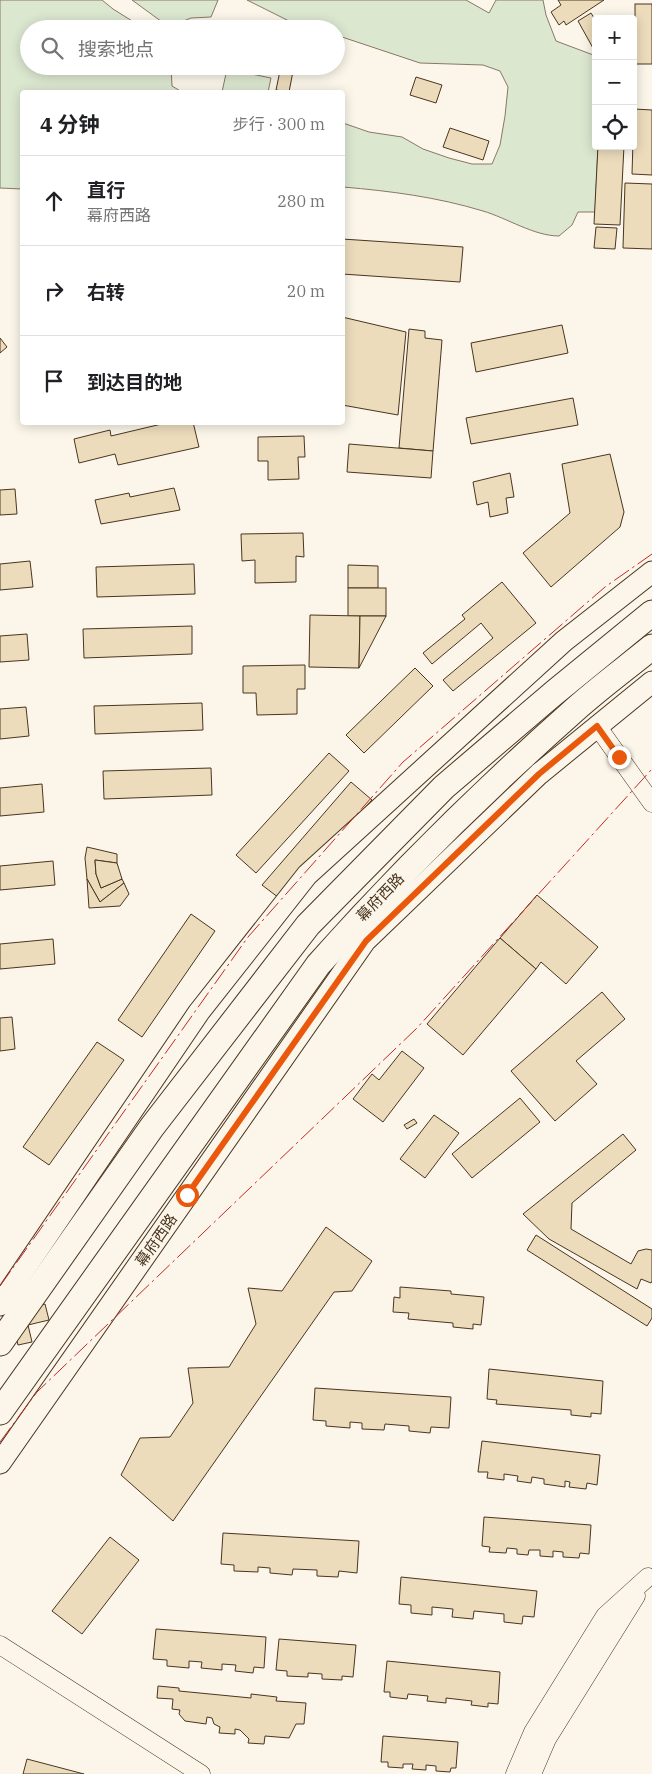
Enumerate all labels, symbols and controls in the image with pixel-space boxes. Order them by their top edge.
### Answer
map controls [592,15,637,150]
button: + [592,15,637,60]
search box [20,20,345,75]
icon: search [38,34,66,62]
text: 搜索地点 [78,37,154,61]
button: − [592,60,637,105]
button: locate [592,105,637,150]
text: 4 分钟 [40,110,99,138]
text: 步行 · 300 m [233,114,325,134]
text: 直行 [87,178,125,202]
icon: ahead [40,187,68,215]
text: 280 m [277,191,325,211]
text: 幕府西路 [87,205,151,225]
icon: right [40,277,68,305]
text: 右转 [87,280,125,304]
text: 20 m [287,281,325,301]
icon: arrive [40,367,68,395]
text: 到达目的地 [87,370,182,394]
route end [608,746,631,769]
street label: 幕府西路 [352,869,408,925]
route start [176,1184,199,1207]
street label: 幕府西路 [131,1210,181,1270]

